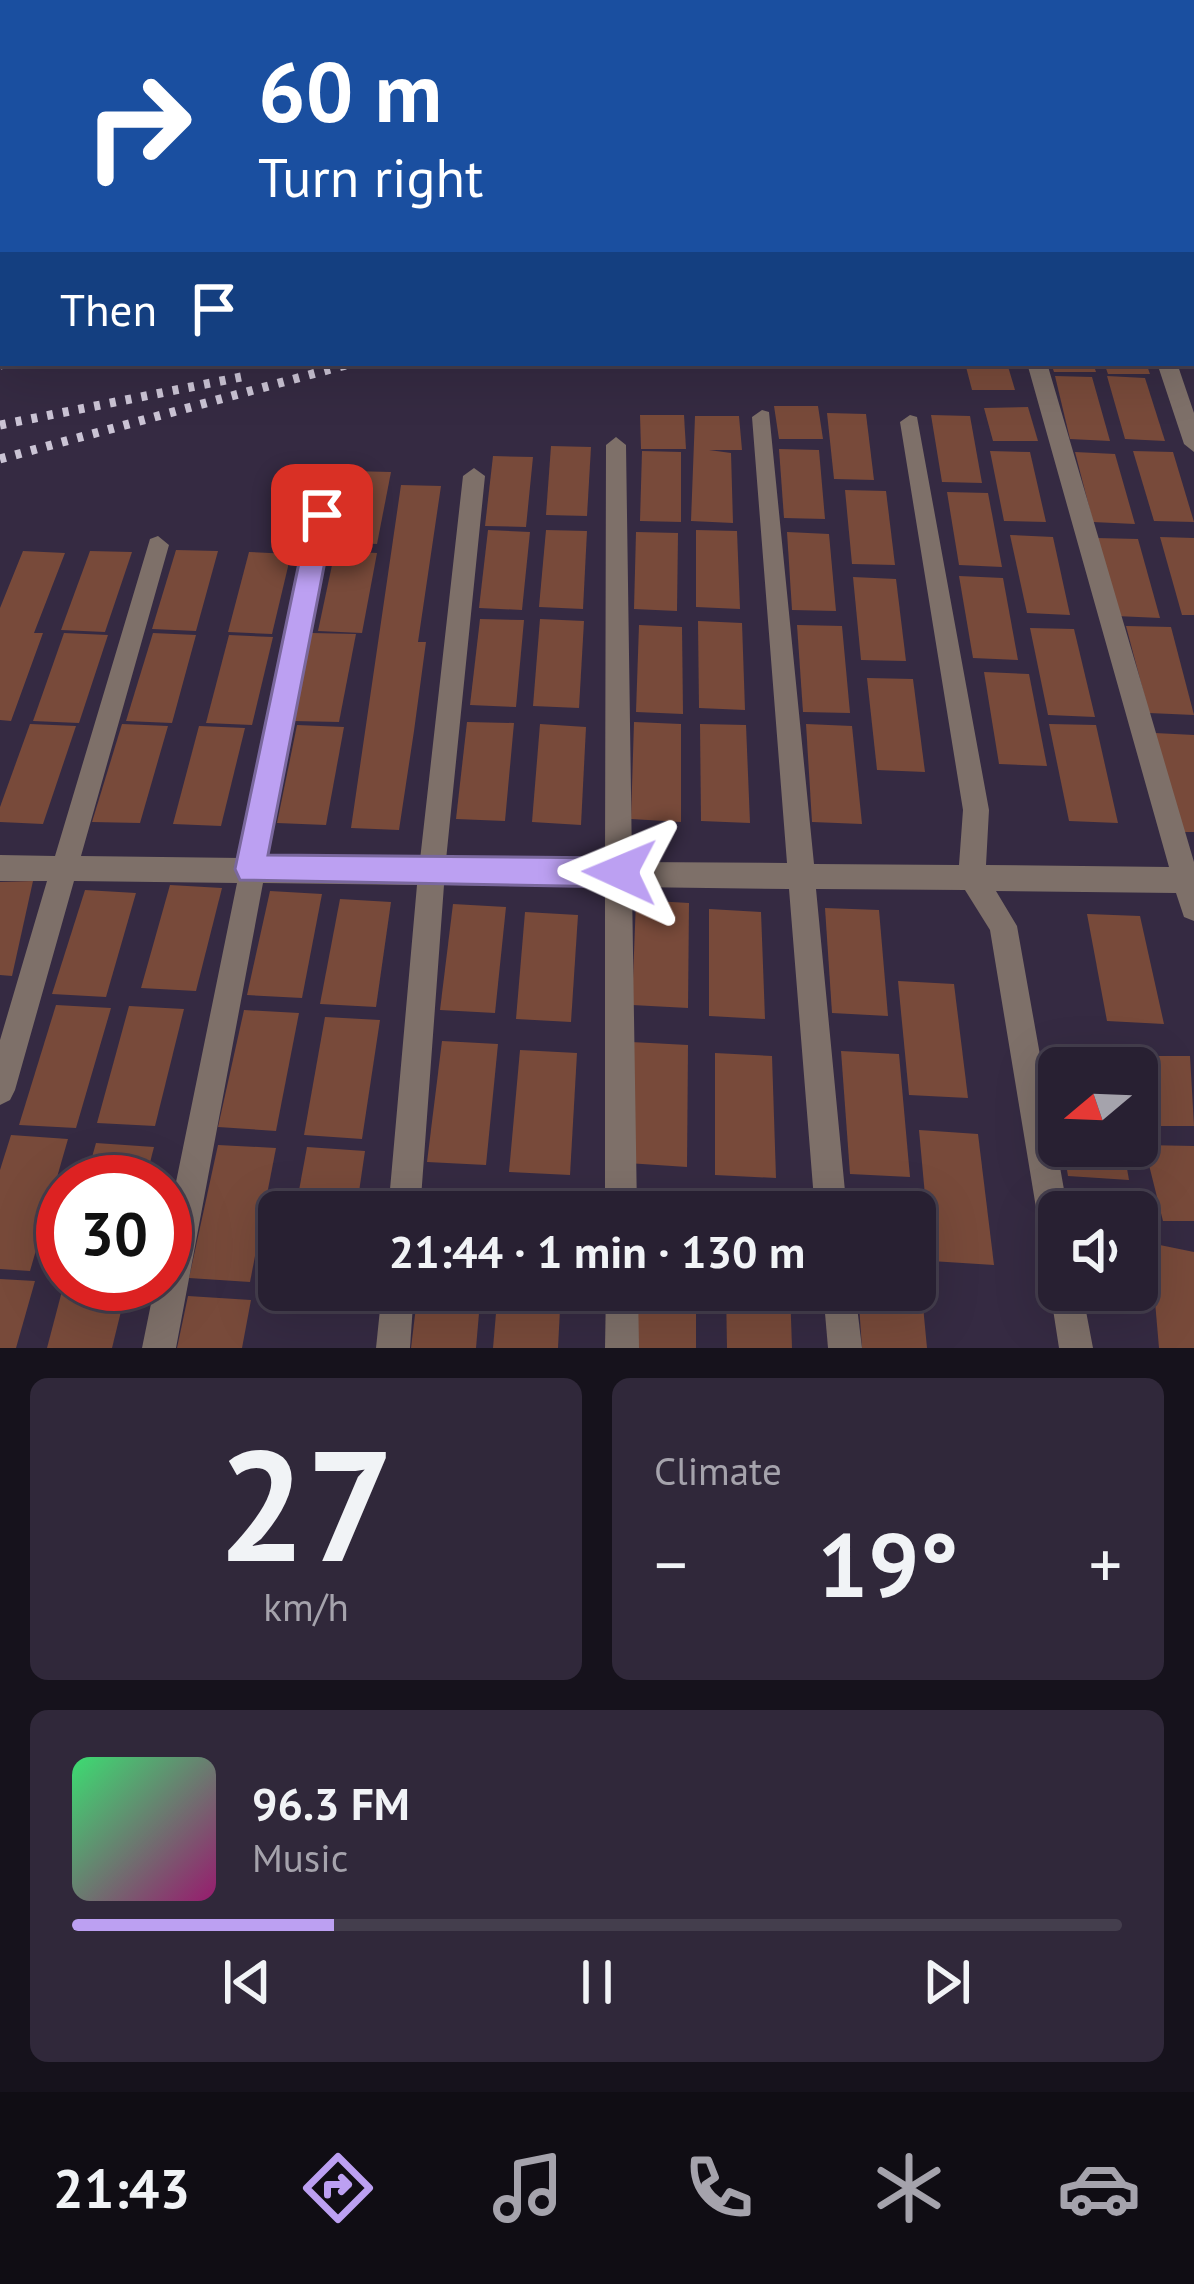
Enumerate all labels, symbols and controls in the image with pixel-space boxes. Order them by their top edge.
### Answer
text: 60 m [258,36,442,145]
icon: right [60,48,216,204]
text: Turn right [258,142,483,212]
icon: arrive [181,276,247,342]
text: Then [60,280,157,338]
pin [271,464,373,566]
icon: arrive [289,482,355,548]
position arrow [557,809,683,935]
north arrow [1038,1047,1158,1167]
map controls [1038,1047,1158,1311]
speed limit sign: 30 [36,1155,192,1311]
button: sound [1038,1191,1158,1311]
text: 21:44 · 1 min · 130 m [389,1222,805,1280]
text: 27 [218,1402,394,1604]
text: Climate [654,1445,782,1496]
text: 19° [817,1505,959,1622]
text: − [654,1521,687,1606]
text: + [1089,1521,1122,1606]
text: km/h [263,1581,349,1632]
text: 96.3 FM [252,1774,410,1832]
text: Music [252,1832,348,1883]
icon: previous [214,1949,280,2015]
icon: pause [564,1949,630,2015]
icon: next [914,1949,980,2015]
icon: directions [296,2146,380,2230]
icon: music [486,2146,570,2230]
icon: phone [677,2146,761,2230]
icon: climate [867,2146,951,2230]
icon: car [1057,2146,1141,2230]
text: 21:43 [53,2153,190,2223]

